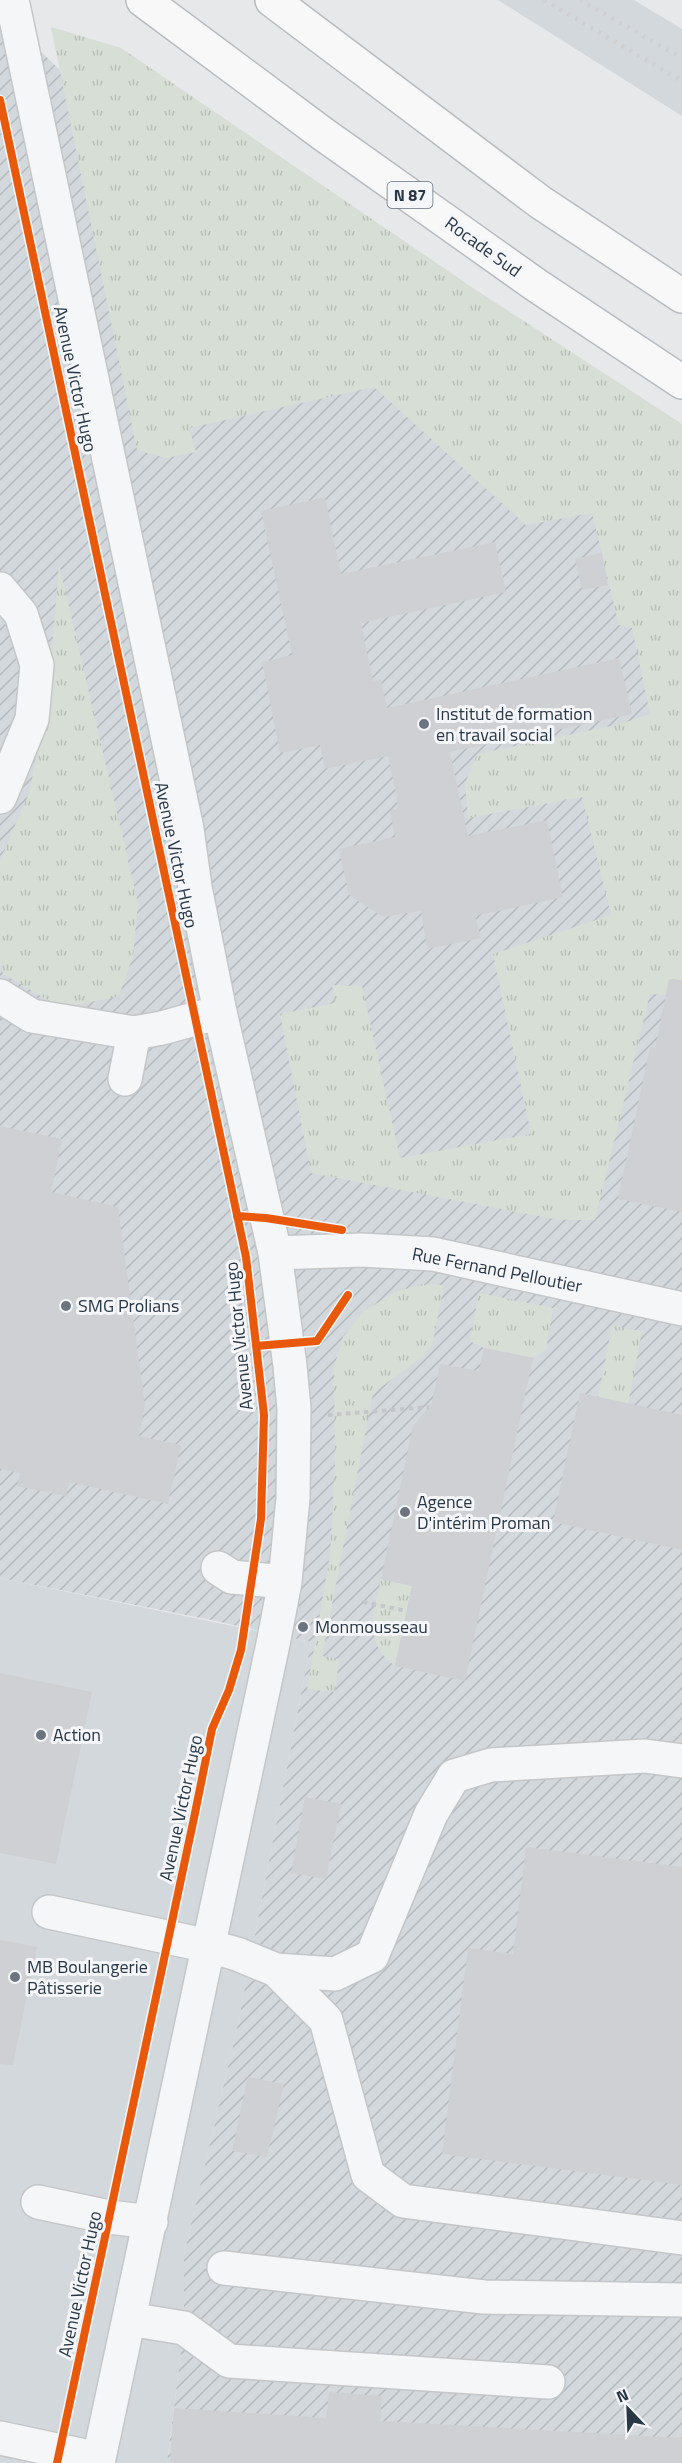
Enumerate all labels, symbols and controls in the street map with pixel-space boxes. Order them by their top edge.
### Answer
road number: N 87 [388,182,432,208]
street label: Rocade Sud [439,210,527,284]
street label: Avenue Victor Hugo [47,303,104,455]
place label: Institut de formation en travail social [436,700,592,748]
marker: Institut de formation en travail social [417,717,431,731]
street label: Avenue Victor Hugo [148,779,205,931]
street label: Rue Fernand Pelloutier [410,1240,584,1299]
street label: Avenue Victor Hugo [217,1261,260,1412]
place label: SMG Prolians [78,1292,179,1319]
marker: SMG Prolians [59,1299,73,1313]
place label: Agence D'intérim Proman [417,1488,550,1536]
marker: Agence D'intérim Proman [398,1505,412,1519]
place label: Monmousseau [315,1613,428,1640]
marker: Monmousseau [296,1620,310,1634]
place label: Action [53,1721,101,1748]
marker: Action [34,1728,48,1742]
street label: Avenue Victor Hugo [152,1732,209,1884]
place label: MB Boulangerie Pâtisserie [27,1953,148,2001]
marker: MB Boulangerie Pâtisserie [8,1970,22,1984]
street label: Avenue Victor Hugo [51,2208,108,2360]
north arrow [598,2379,658,2439]
text: N [612,2382,632,2408]

